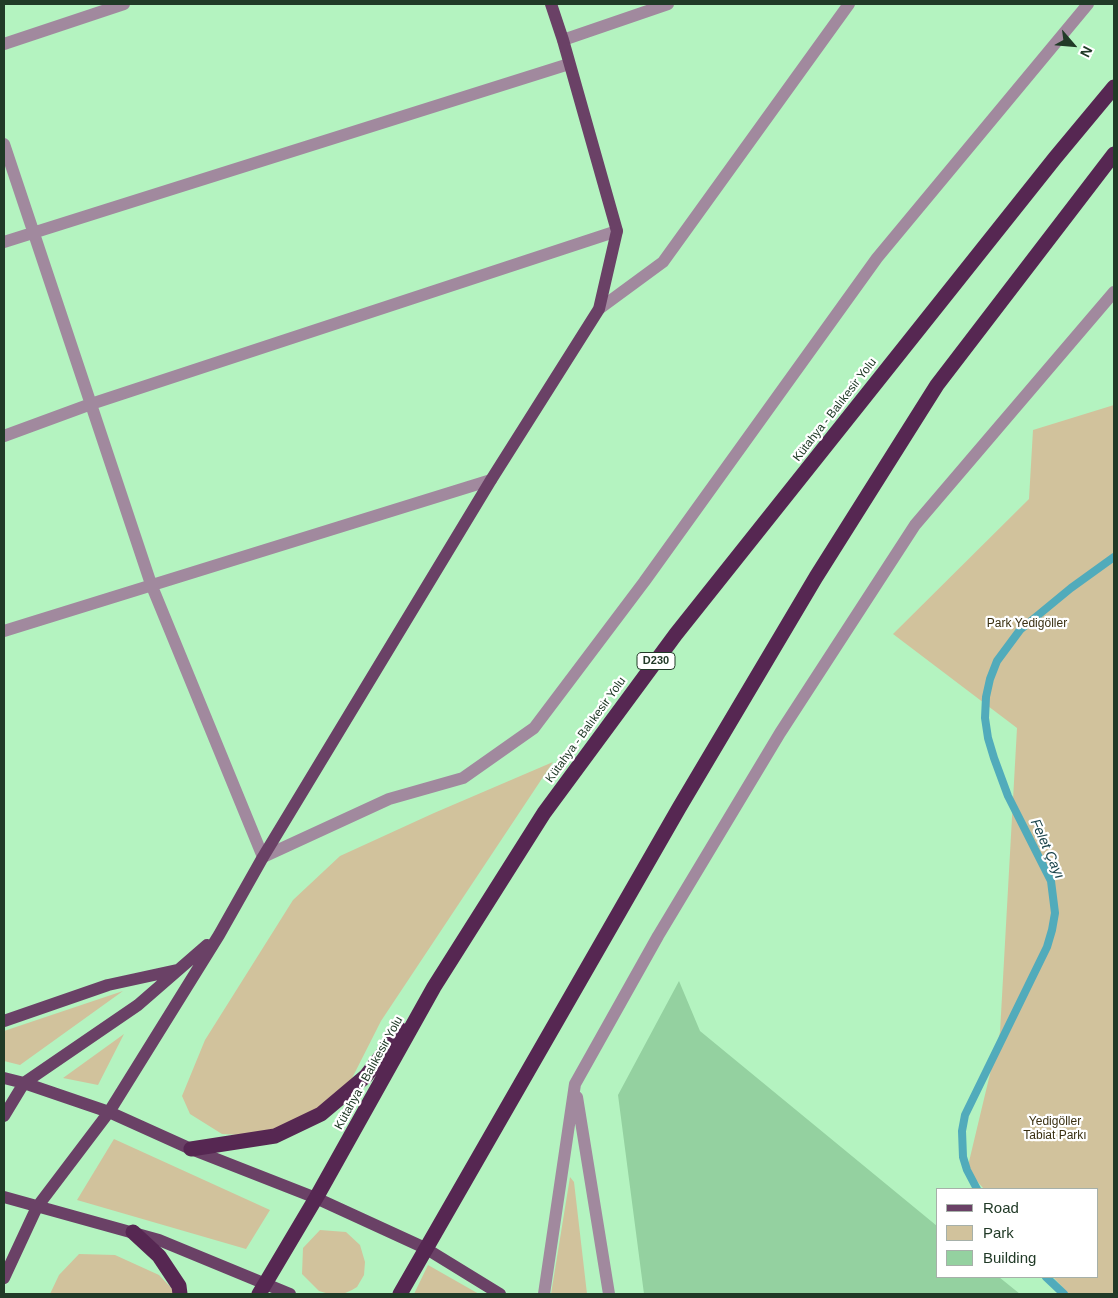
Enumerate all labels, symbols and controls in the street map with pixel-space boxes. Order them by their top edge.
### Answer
north arrow [1048,20,1098,70]
text: N [1077,44,1096,60]
street label: Kütahya - Balıkesir Yolu [790,356,880,464]
park label: Park Yedigöller [987,617,1067,631]
road number: D230 [637,652,675,669]
street label: Kütahya - Balıkesir Yolu [543,674,629,786]
water label: Felet Çayı [1026,816,1068,882]
street label: Kütahya - Balıkesir Yolu [332,1014,406,1132]
park label: Yedigöller Tabiat Parkı [1023,1115,1087,1143]
legend [936,1188,1098,1278]
text: Road [983,1199,1019,1216]
text: Park [983,1224,1014,1241]
text: Building [983,1249,1036,1266]

